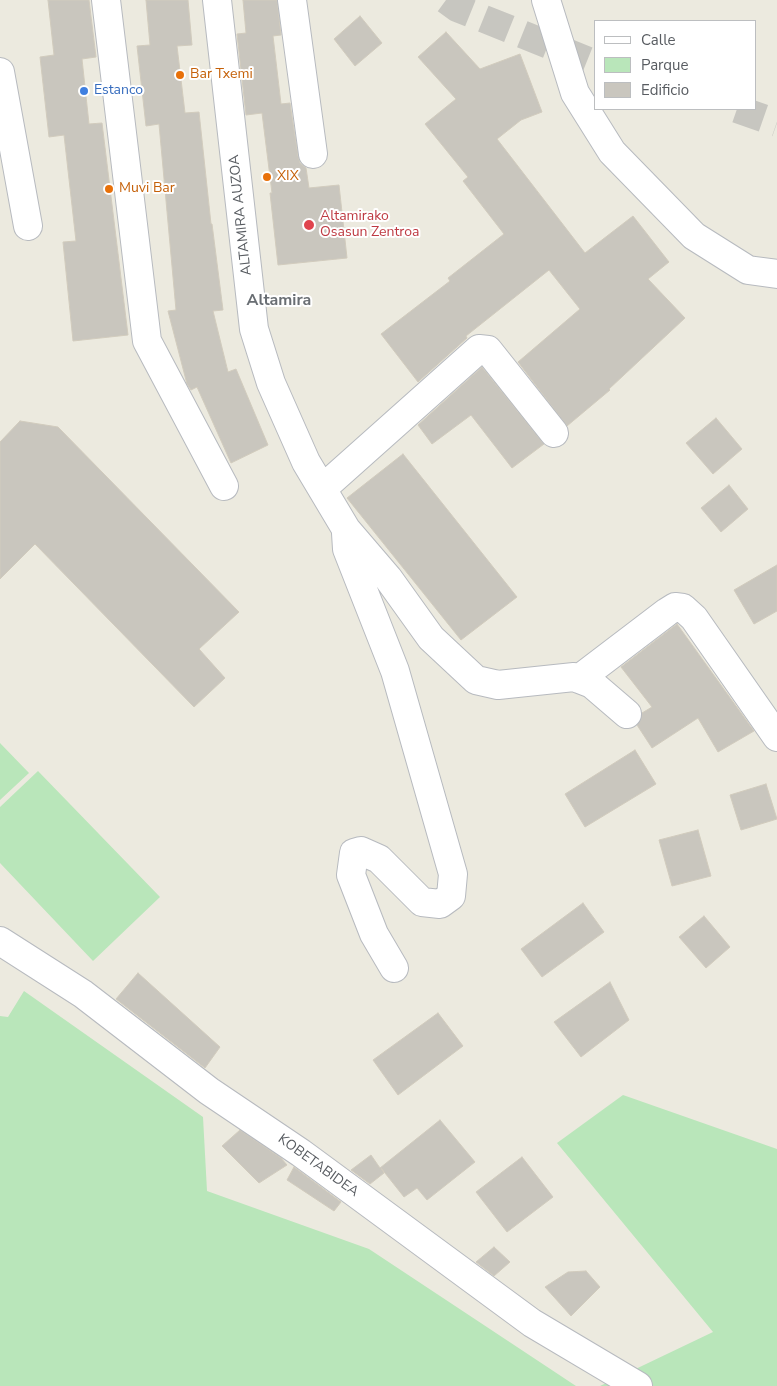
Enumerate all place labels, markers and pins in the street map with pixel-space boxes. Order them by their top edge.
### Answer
place label: Bar Txemi [190,67,253,83]
marker: Bar Txemi [174,69,186,81]
place label: Estanco [94,83,143,99]
marker: Estanco [78,85,90,97]
place label: XIX [277,169,299,185]
marker: XIX [261,171,273,183]
place label: Muvi Bar [119,181,175,197]
marker: Muvi Bar [103,183,115,195]
place label: Altamirako Osasun Zentroa [320,209,419,242]
marker: Altamirako Osasun Zentroa [302,218,316,232]

